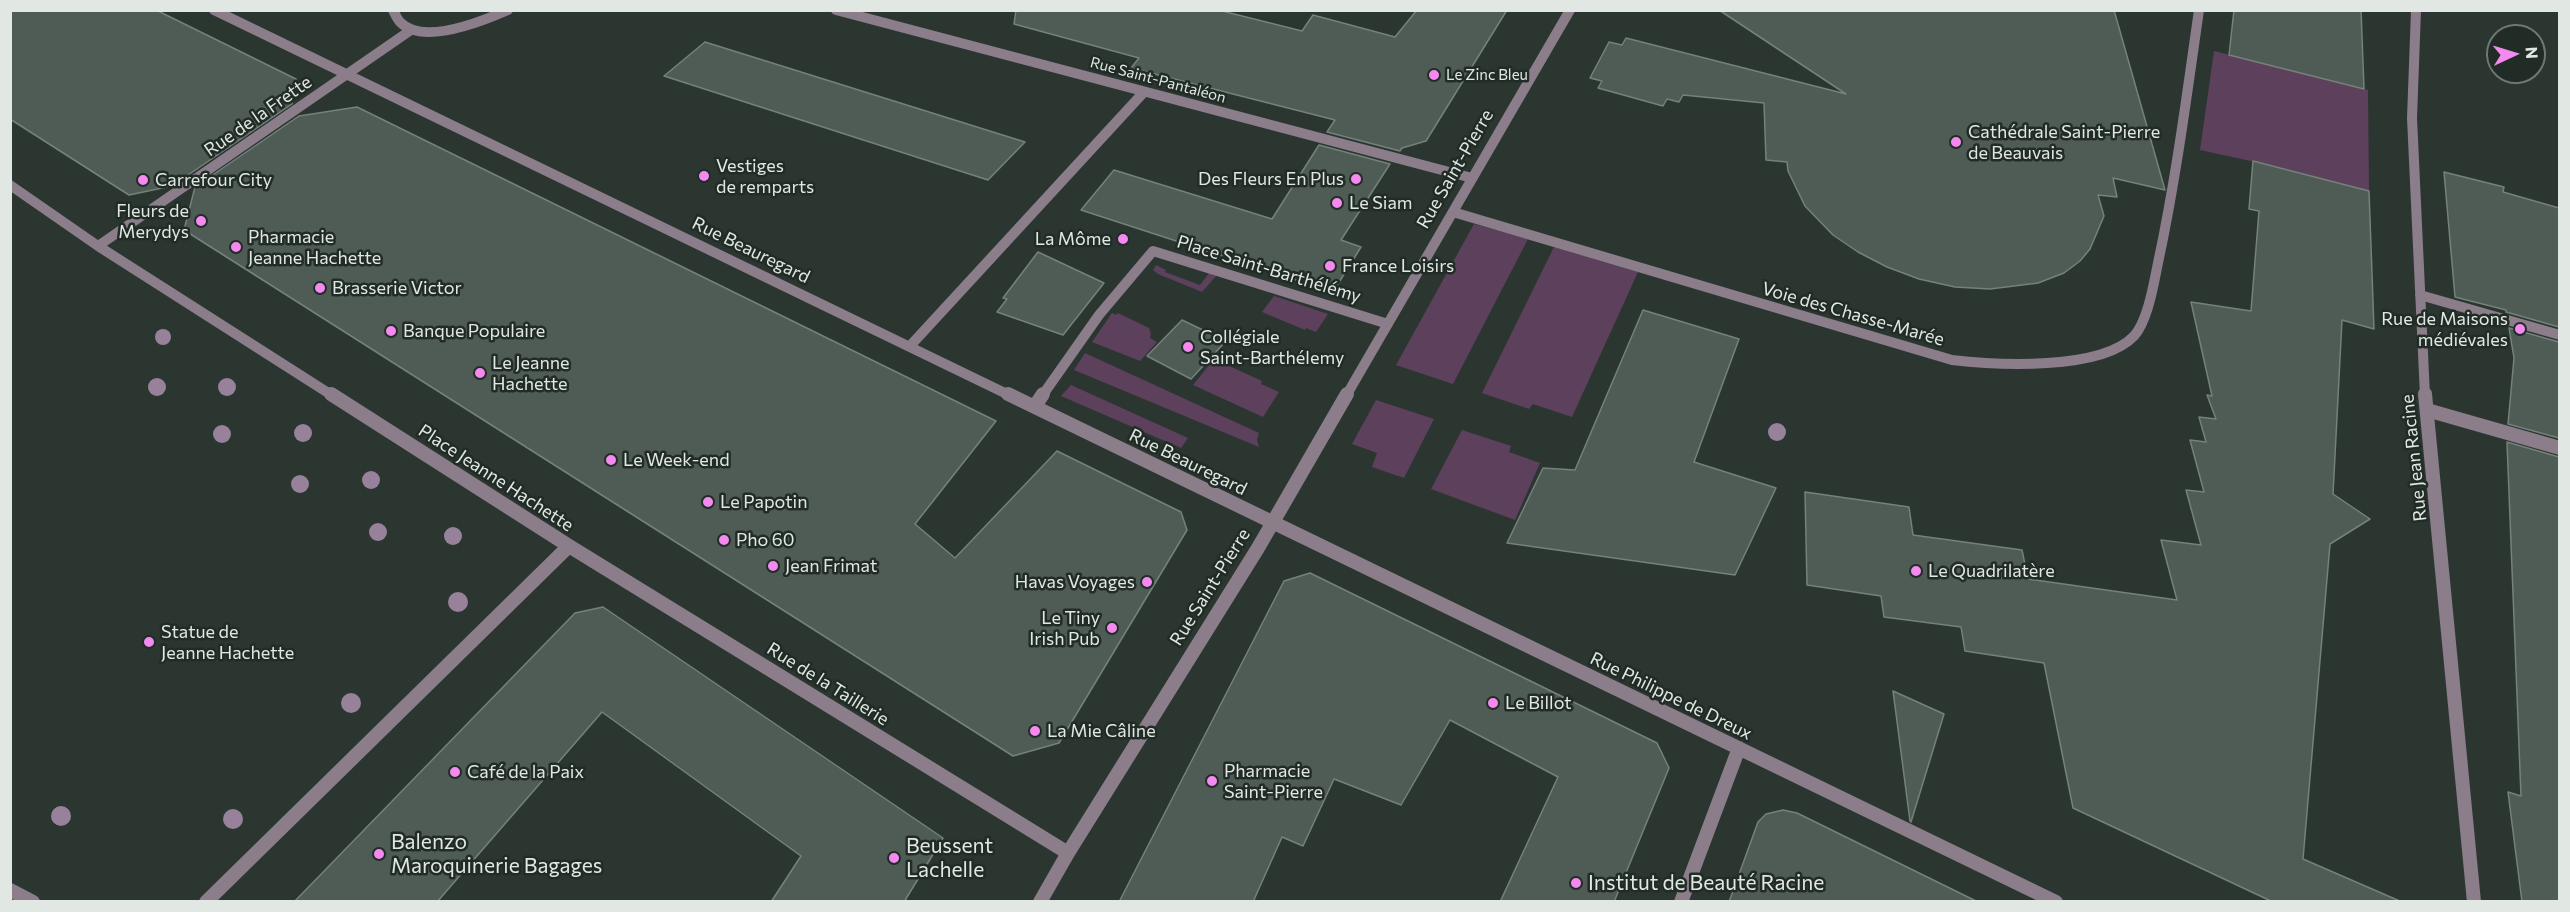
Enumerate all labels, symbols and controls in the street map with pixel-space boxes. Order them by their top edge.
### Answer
north arrow [2486,24,2546,84]
text: N [2523,46,2542,59]
street label: Rue Saint-Pantaléon [1088,53,1228,107]
place label: Le Zinc Bleu [1446,66,1528,84]
marker: Le Zinc Bleu [1427,68,1441,82]
street label: Rue de la Frette [200,71,316,161]
street label: Rue Saint-Pierre [1412,106,1498,232]
place label: Cathédrale Saint-Pierre de Beauvais [1968,121,2160,164]
marker: Cathédrale Saint-Pierre de Beauvais [1949,135,1963,149]
place label: Vestiges de remparts [716,155,814,198]
place label: Des Fleurs En Plus [1198,168,1344,190]
place label: Carrefour City [155,169,272,191]
marker: Vestiges de remparts [697,169,711,183]
marker: Des Fleurs En Plus [1349,172,1363,186]
marker: Carrefour City [136,173,150,187]
place label: Le Siam [1349,192,1413,214]
marker: Le Siam [1330,196,1344,210]
place label: Fleurs de Merydys [116,200,189,242]
street label: Rue Beauregard [689,212,813,288]
marker: Fleurs de Merydys [194,214,208,228]
place label: Pharmacie Jeanne Hachette [248,226,381,268]
place label: La Môme [1035,228,1111,250]
street label: Place Saint-Barthélémy [1174,231,1364,307]
marker: La Môme [1116,232,1130,246]
marker: Pharmacie Jeanne Hachette [229,240,243,254]
place label: France Loisirs [1342,255,1454,277]
marker: France Loisirs [1323,259,1337,273]
place label: Brasserie Victor [332,277,462,299]
street label: Voie des Chasse-Marée [1759,278,1947,350]
marker: Brasserie Victor [313,281,327,295]
place label: Rue de Maisons médiévales [2381,308,2508,350]
place label: Banque Populaire [403,320,545,342]
marker: Rue de Maisons médiévales [2513,322,2527,336]
marker: Banque Populaire [384,324,398,338]
place label: Collégiale Saint-Barthélemy [1200,326,1344,368]
marker: Collégiale Saint-Barthélemy [1181,340,1195,354]
place label: Le Jeanne Hachette [492,352,570,394]
marker: Le Jeanne Hachette [473,366,487,380]
street label: Rue Jean Racine [2397,393,2431,523]
street label: Place Jeanne Hachette [414,420,578,536]
street label: Rue Beauregard [1126,424,1250,500]
place label: Le Week-end [623,449,730,471]
marker: Le Week-end [604,453,618,467]
place label: Le Papotin [720,491,808,513]
marker: Le Papotin [701,495,715,509]
street label: Rue Saint-Pierre [1165,525,1255,649]
place label: Pho 60 [736,529,794,551]
marker: Pho 60 [717,533,731,547]
place label: Jean Frimat [785,555,877,577]
marker: Jean Frimat [766,559,780,573]
place label: Le Quadrilatère [1928,560,2055,582]
marker: Le Quadrilatère [1909,564,1923,578]
place label: Havas Voyages [1015,571,1135,593]
marker: Havas Voyages [1140,575,1154,589]
place label: Le Tiny Irish Pub [1029,607,1100,650]
place label: Statue de Jeanne Hachette [161,621,294,664]
marker: Le Tiny Irish Pub [1105,621,1119,635]
marker: Statue de Jeanne Hachette [142,635,156,649]
street label: Rue de la Taillerie [763,638,893,730]
street label: Rue Philippe de Dreux [1587,647,1755,745]
place label: Le Billot [1505,692,1572,714]
marker: Le Billot [1486,696,1500,710]
place label: La Mie Câline [1047,720,1156,742]
marker: La Mie Câline [1028,724,1042,738]
place label: Pharmacie Saint-Pierre [1224,760,1323,802]
place label: Café de la Paix [467,761,584,783]
marker: Café de la Paix [448,765,462,779]
marker: Pharmacie Saint-Pierre [1205,774,1219,788]
place label: Balenzo Maroquinerie Bagages [391,829,602,879]
place label: Beussent Lachelle [906,833,993,883]
marker: Balenzo Maroquinerie Bagages [372,847,386,861]
marker: Beussent Lachelle [887,851,901,865]
place label: Institut de Beauté Racine [1588,870,1824,896]
marker: Institut de Beauté Racine [1569,876,1583,890]

